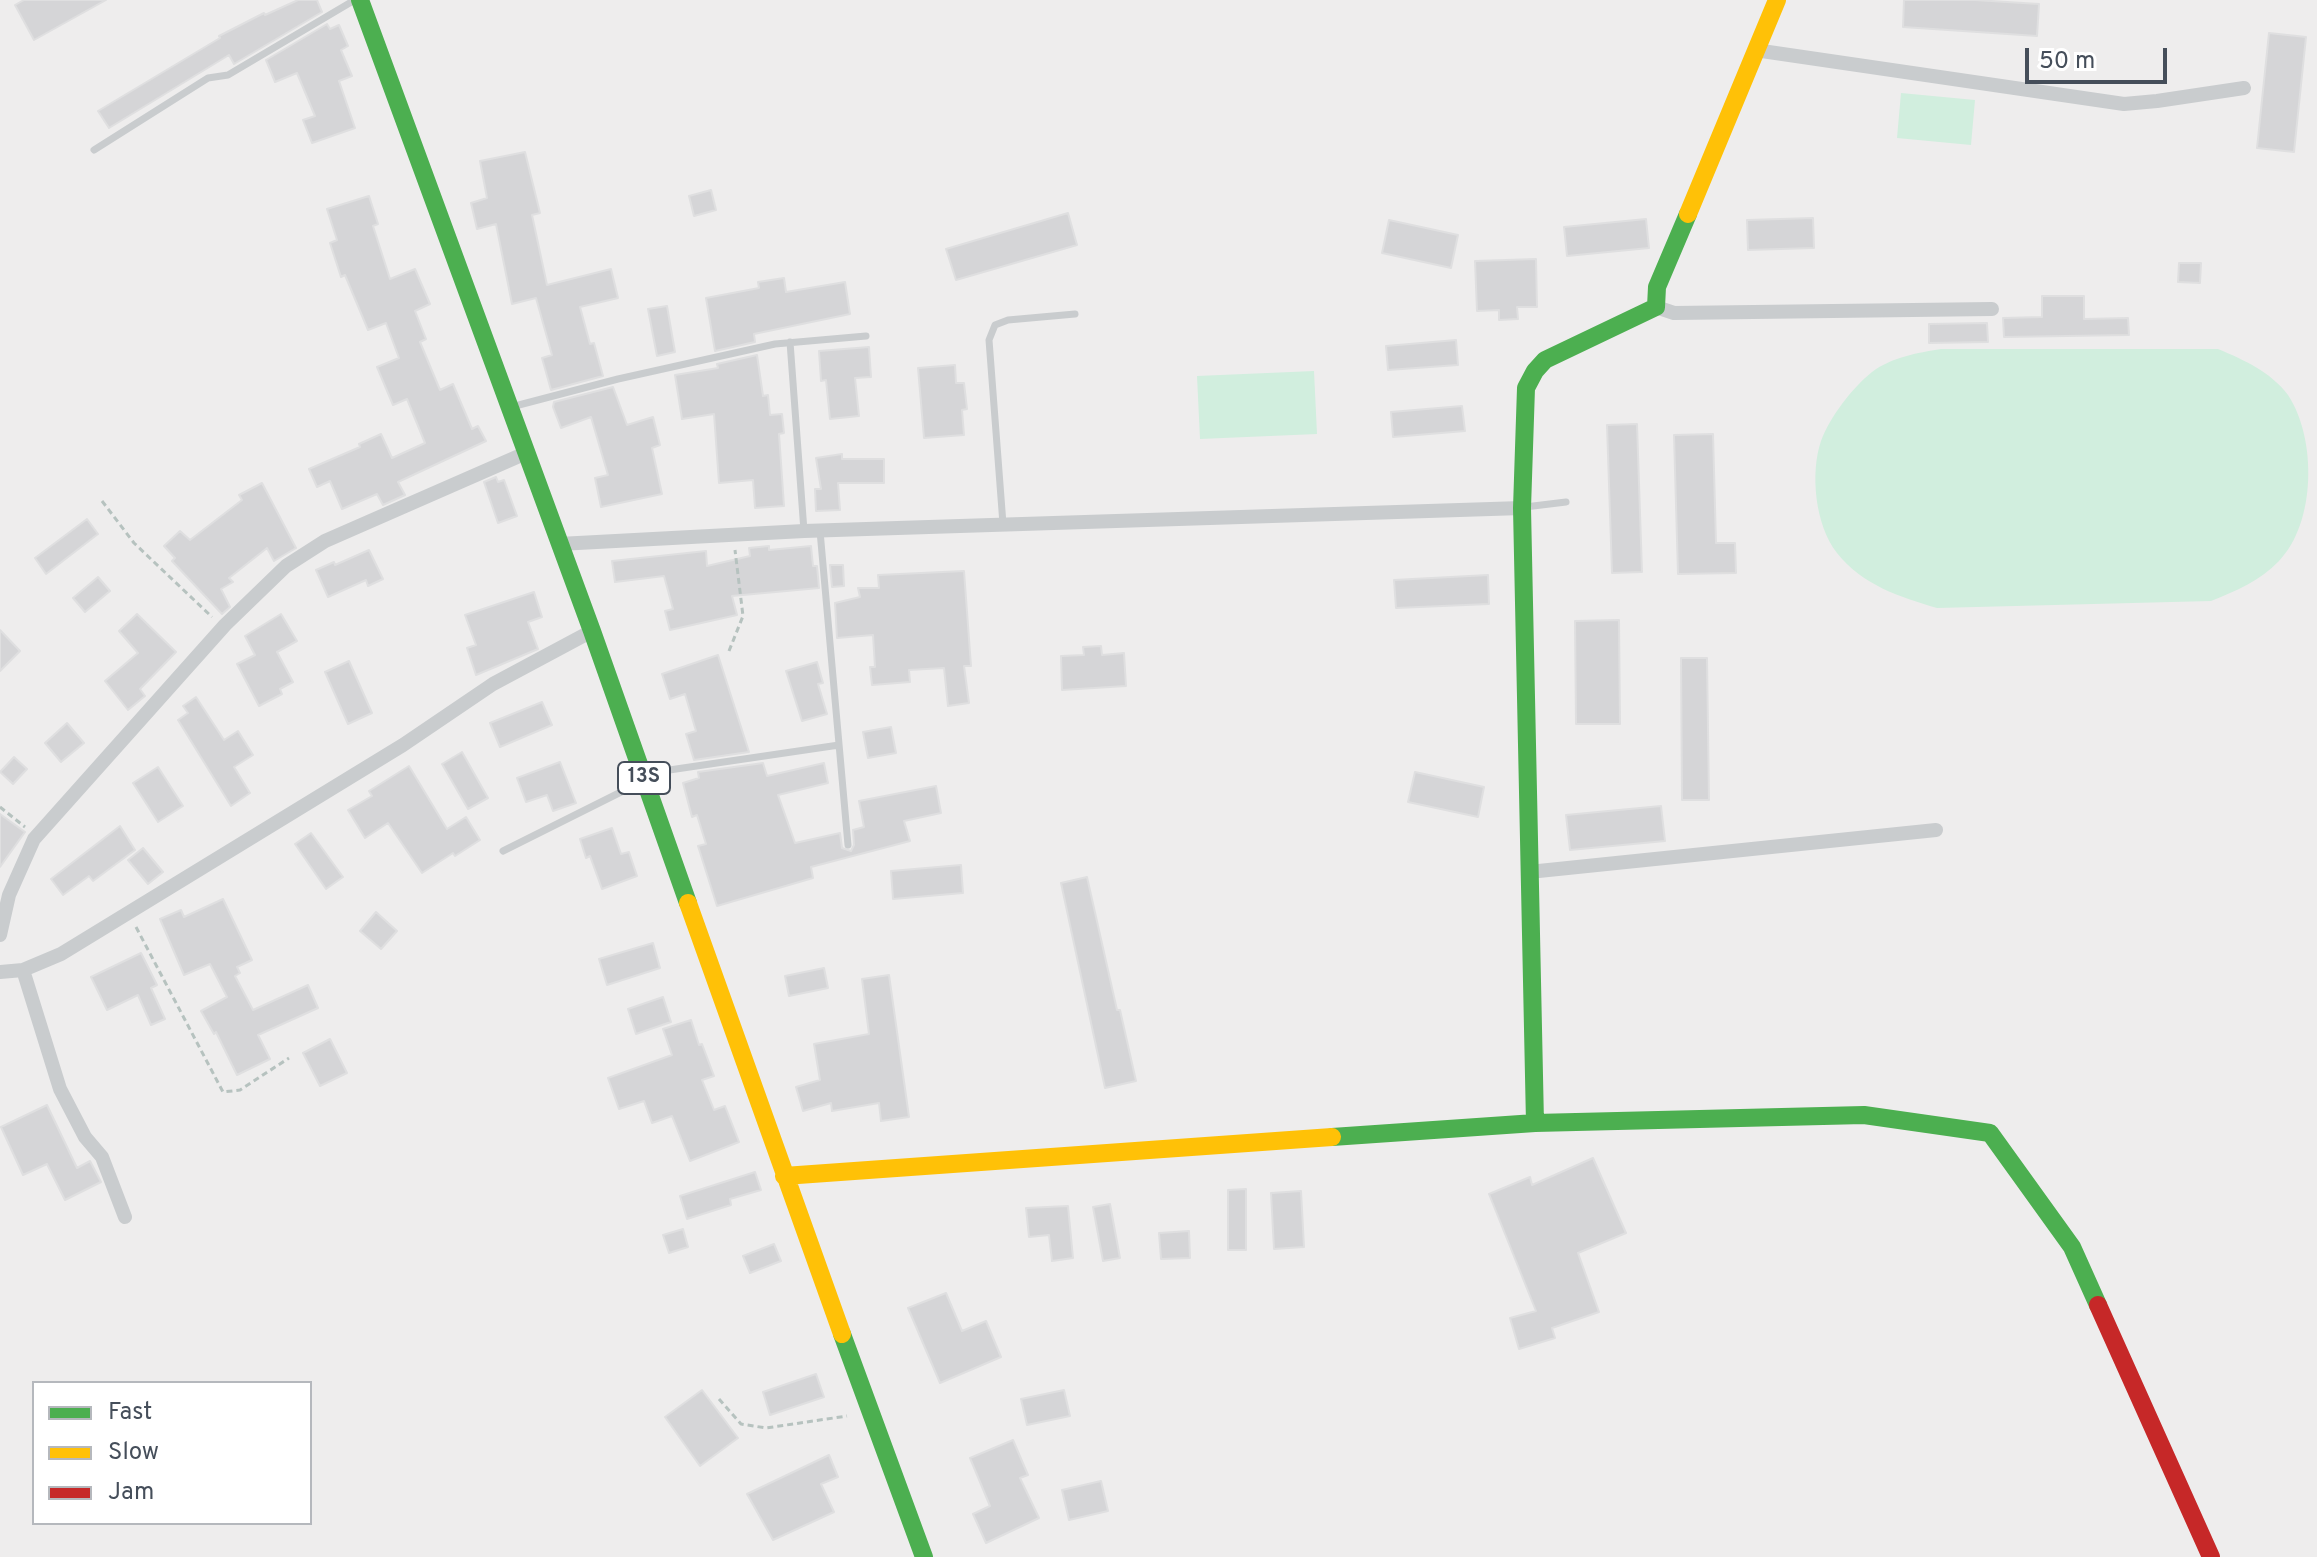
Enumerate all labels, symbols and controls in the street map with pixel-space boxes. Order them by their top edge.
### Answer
scale bar [2029,32,2171,82]
text: 50 m [2039,47,2095,77]
road number: 13S [618,762,670,794]
legend [32,1381,312,1525]
text: Fast [108,1398,152,1428]
text: Slow [108,1438,159,1468]
text: Jam [108,1478,154,1508]

